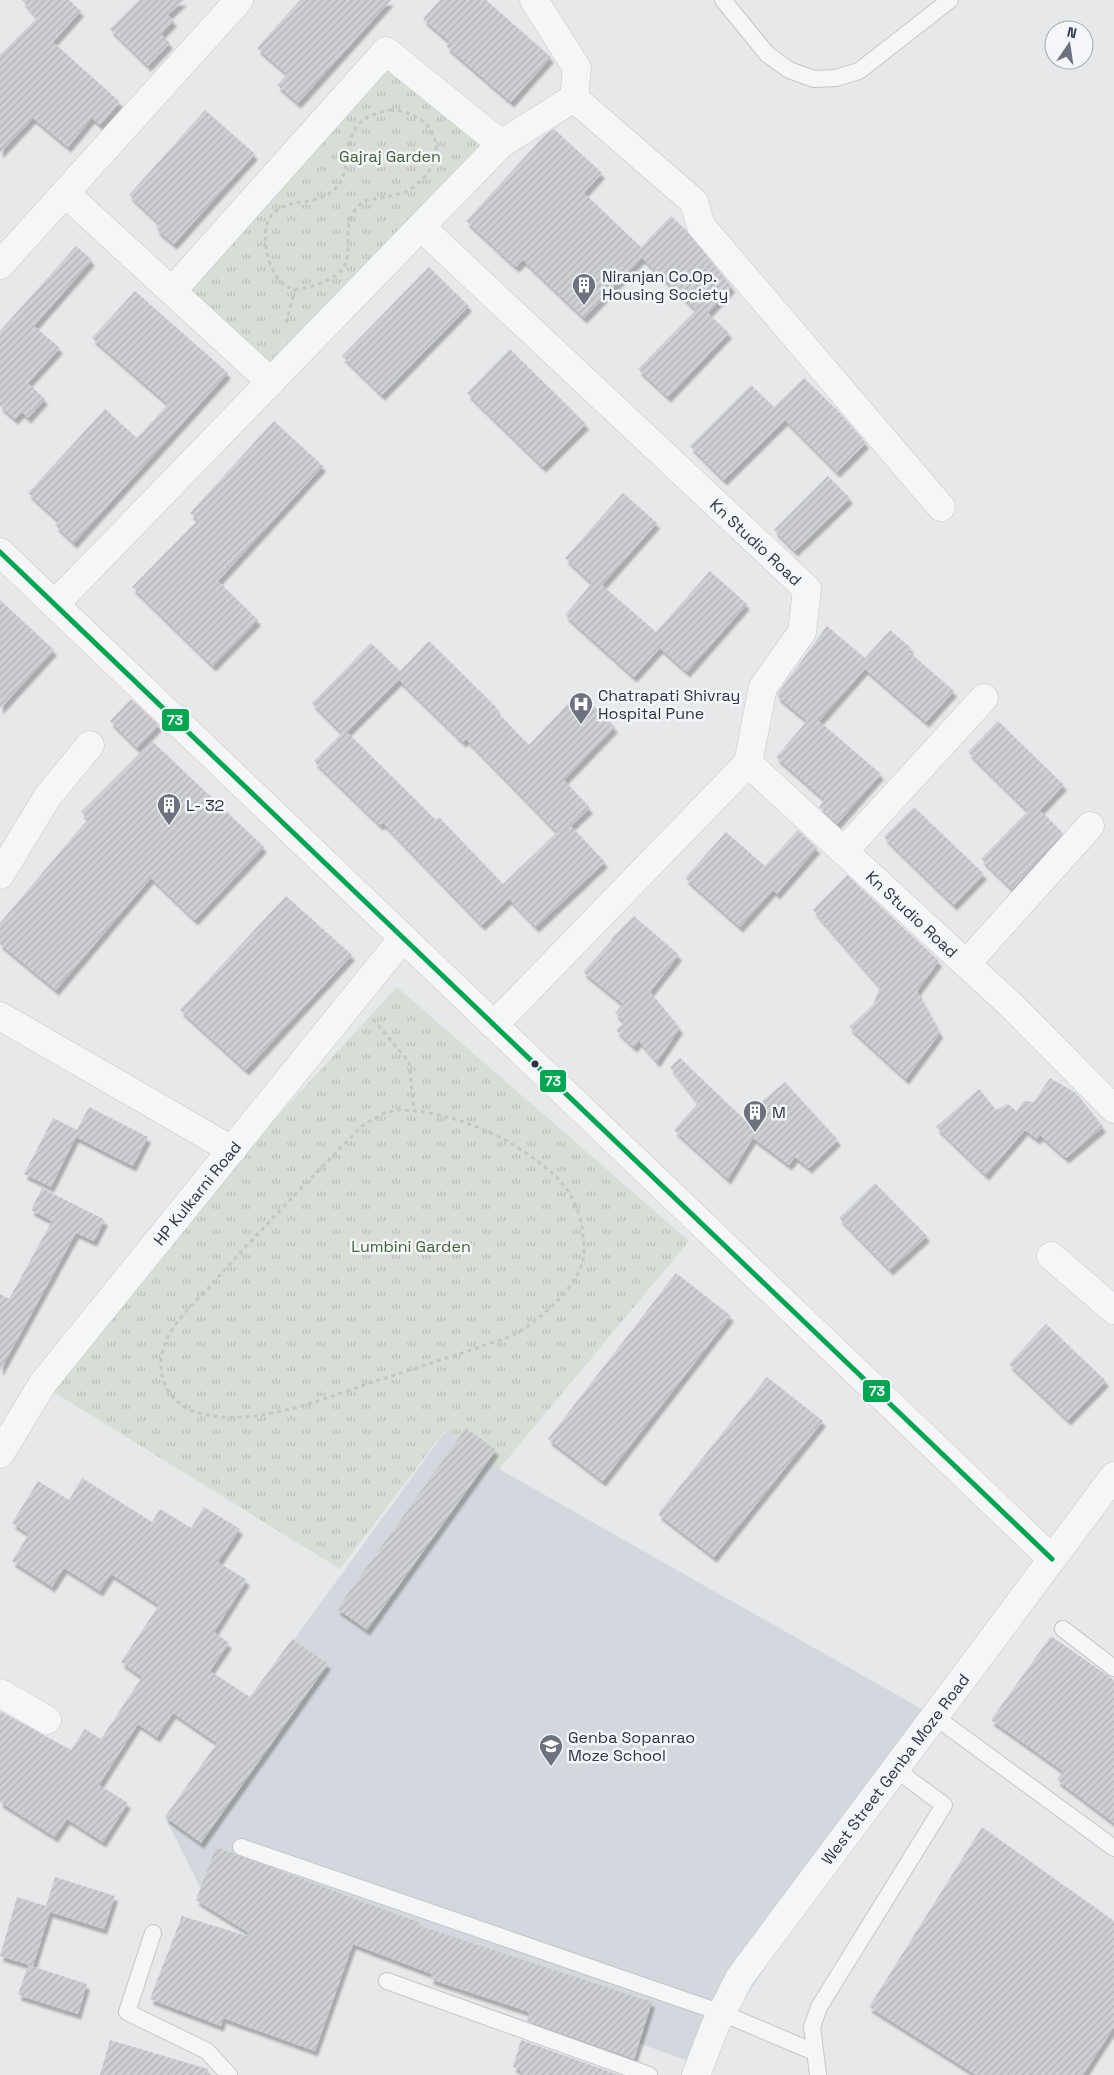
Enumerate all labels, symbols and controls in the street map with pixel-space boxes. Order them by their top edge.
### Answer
north arrow [1044,20,1094,70]
text: N [1065,23,1079,42]
park label: Gajraj Garden [339,146,441,167]
place label: Niranjan Co.Op. Housing Society [602,266,728,305]
building icon: Niranjan Co.Op. Housing Society [571,272,597,306]
street label: Kn Studio Road [705,494,806,590]
place label: Chatrapati Shivray Hospital Pune [598,685,740,724]
hospital icon: Chatrapati Shivray Hospital Pune [568,691,594,725]
line badge: 73 [161,708,190,732]
text: 73 [167,711,183,729]
building icon: L- 32 [156,792,182,826]
place label: L- 32 [186,795,224,816]
street label: Kn Studio Road [861,866,962,962]
unlabelled marker [530,1059,540,1069]
line badge: 73 [539,1069,567,1093]
text: 73 [545,1072,561,1090]
building icon: M [742,1099,768,1133]
place label: M [772,1102,786,1123]
street label: HP Kulkarni Road [149,1137,246,1250]
park label: Lumbini Garden [351,1236,471,1257]
line badge: 73 [862,1379,891,1403]
text: 73 [869,1382,885,1400]
street label: West Street Genba Moze Road [817,1670,974,1869]
place label: Genba Sopanrao Moze School [568,1727,695,1766]
school or university icon: Genba Sopanrao Moze School [538,1733,564,1767]

